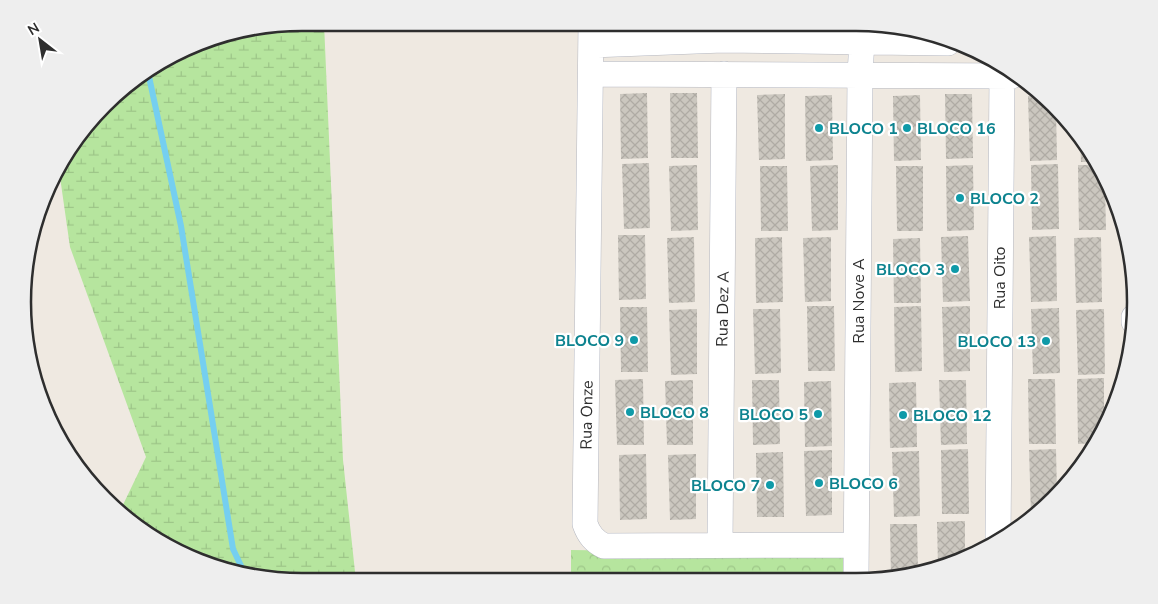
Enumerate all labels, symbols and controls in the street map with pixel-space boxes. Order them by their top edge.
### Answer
north arrow [15,15,65,65]
text: N [24,18,43,40]
place label: BLOCO 1 [829,118,898,140]
place label: BLOCO 16 [917,118,996,140]
marker: BLOCO 1 [813,122,825,134]
marker: BLOCO 16 [901,122,913,134]
place label: BLOCO 2 [970,188,1039,210]
marker: BLOCO 2 [954,192,966,204]
street label: Rua Oito [989,247,1011,309]
street label: Rua Nove A [848,258,870,344]
place label: BLOCO 3 [876,259,945,281]
marker: BLOCO 3 [949,263,961,275]
street label: Rua Dez A [711,271,735,347]
place label: BLOCO 9 [555,330,624,352]
place label: BLOCO 13 [957,331,1036,353]
marker: BLOCO 9 [628,334,640,346]
marker: BLOCO 13 [1040,335,1052,347]
street label: Rua Onze [575,380,599,450]
place label: BLOCO 8 [640,402,709,424]
place label: BLOCO 5 [739,404,808,426]
place label: BLOCO 12 [913,405,992,427]
marker: BLOCO 8 [624,406,636,418]
marker: BLOCO 5 [812,408,824,420]
marker: BLOCO 12 [897,409,909,421]
place label: BLOCO 6 [829,473,898,495]
place label: BLOCO 7 [691,475,760,497]
marker: BLOCO 6 [813,477,825,489]
marker: BLOCO 7 [764,479,776,491]

